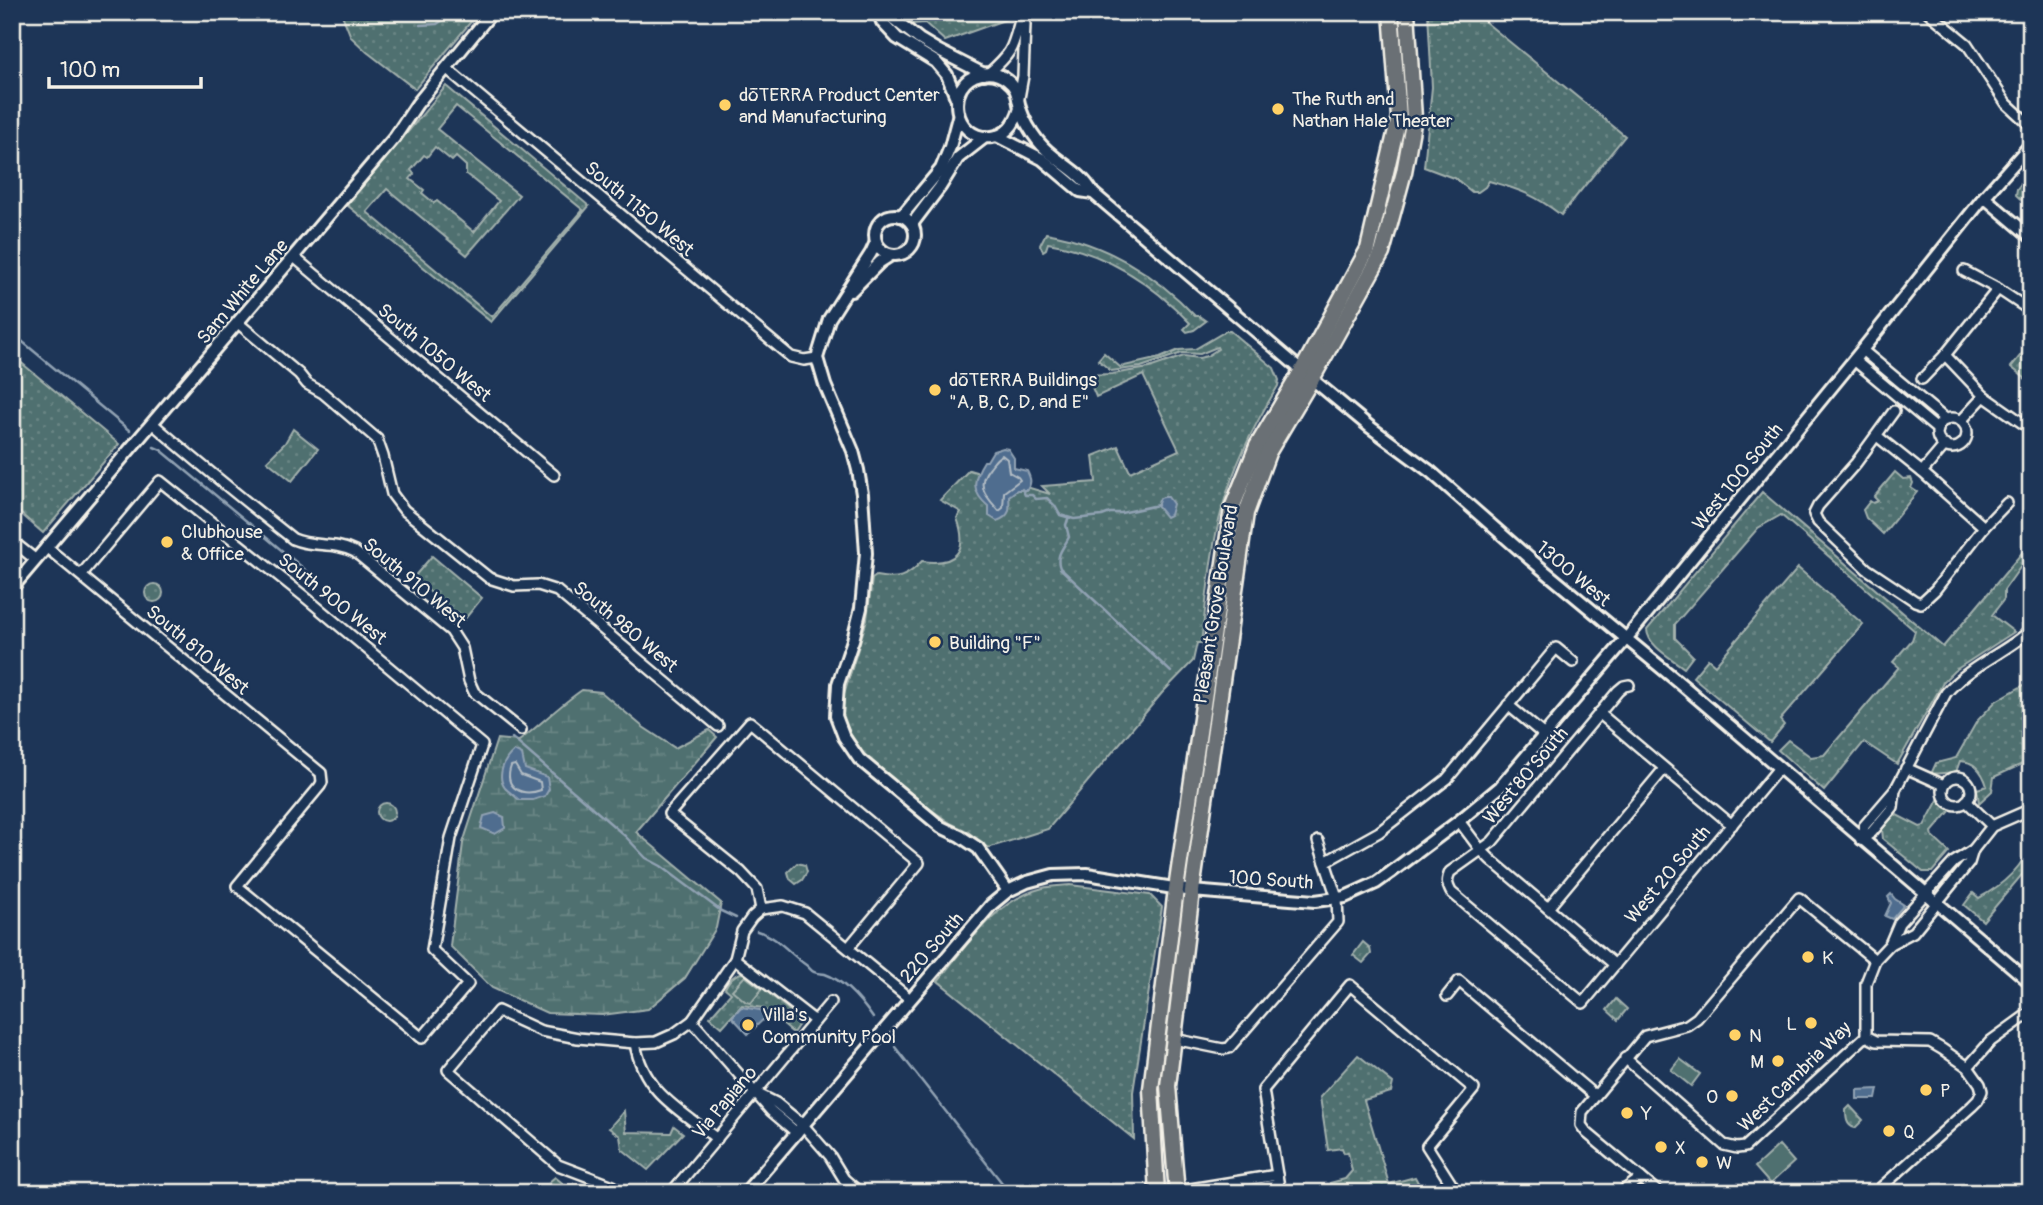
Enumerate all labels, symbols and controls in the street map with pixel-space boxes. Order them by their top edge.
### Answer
scale bar [49,46,201,90]
text: 100 m [60,57,120,84]
place label: dōTERRA Product Center and Manufacturing [739,83,940,129]
place label: The Ruth and Nathan Hale Theater [1292,87,1453,133]
marker: dōTERRA Product Center and Manufacturing [717,97,733,113]
marker: The Ruth and Nathan Hale Theater [1270,101,1286,117]
street label: South 1150 West [580,156,699,262]
street label: Sam White Lane [192,234,294,349]
street label: South 1050 West [373,298,496,408]
place label: dōTERRA Buildings "A, B, C, D, and E" [949,368,1098,414]
marker: dōTERRA Buildings "A, B, C, D, and E" [927,382,943,398]
street label: West 100 South [1687,418,1788,535]
street label: Pleasant Grove Boulevard [1188,503,1244,705]
place label: Clubhouse & Office [181,520,263,566]
street label: South 910 West [358,533,471,633]
marker: Clubhouse & Office [159,534,175,550]
street label: 1300 West [1531,536,1616,612]
street label: South 900 West [273,548,392,650]
street label: South 980 West [568,576,683,678]
street label: South 810 West [141,600,254,700]
place label: Building "F" [949,631,1041,655]
marker: Building "F" [927,634,943,650]
street label: West 80 South [1478,722,1574,829]
street label: West 20 South [1620,821,1716,929]
street label: 100 South [1228,865,1314,895]
street label: 220 South [895,907,969,988]
place label: K [1822,946,1833,970]
marker: K [1800,949,1816,965]
place label: Villa's Community Pool [762,1003,896,1049]
place label: L [1786,1012,1797,1036]
marker: L [1803,1015,1819,1031]
street label: West Cambria Way [1733,1016,1857,1137]
marker: Villa's Community Pool [740,1017,756,1033]
place label: N [1749,1024,1762,1048]
marker: N [1727,1027,1743,1043]
place label: M [1750,1050,1764,1074]
marker: M [1770,1053,1786,1069]
street label: Via Papiano [687,1061,762,1144]
place label: P [1940,1079,1951,1103]
marker: P [1918,1082,1934,1098]
place label: O [1706,1085,1718,1109]
marker: O [1724,1088,1740,1104]
place label: Y [1640,1102,1652,1126]
marker: Y [1619,1105,1635,1121]
place label: Q [1903,1120,1915,1144]
marker: Q [1881,1123,1897,1139]
place label: X [1675,1136,1686,1160]
marker: X [1653,1139,1669,1155]
place label: W [1716,1151,1732,1175]
marker: W [1694,1154,1710,1170]

